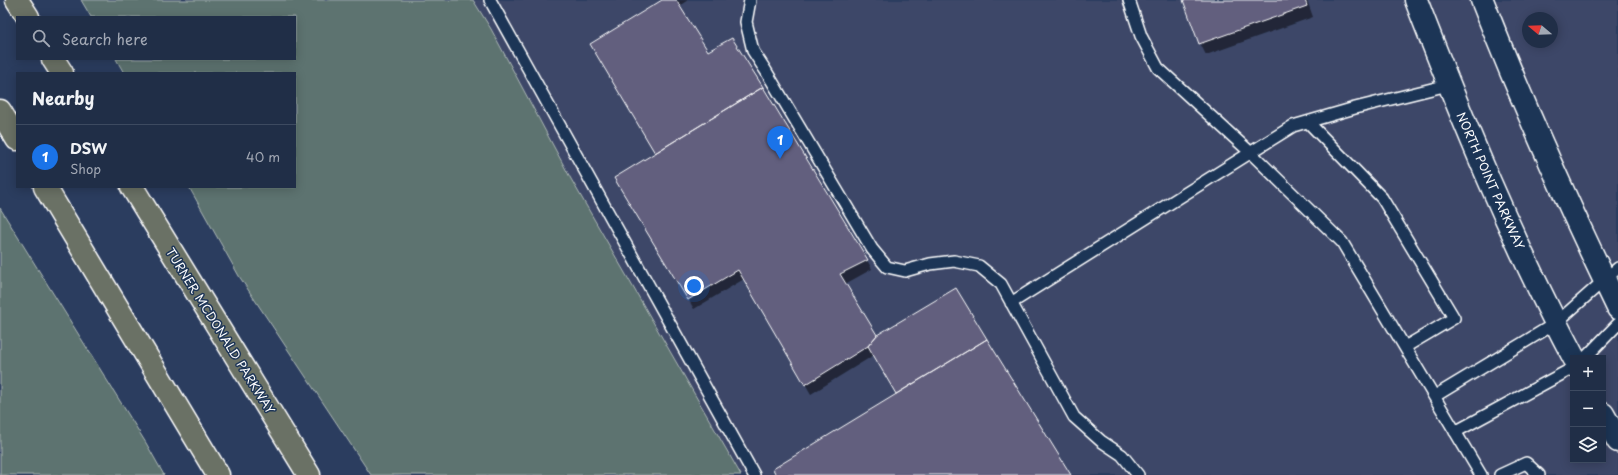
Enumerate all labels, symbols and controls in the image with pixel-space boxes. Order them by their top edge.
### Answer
north arrow [1522,12,1558,48]
search box [16,16,296,60]
icon: search [30,27,52,49]
text: Search here [62,27,148,50]
text: Nearby [32,85,94,111]
street label: NORTH POINT PARKWAY [1452,109,1529,252]
pin: 1 [767,126,793,159]
text: DSW [70,136,107,159]
text: 1 [42,147,48,166]
text: 40 m [246,147,280,166]
text: Shop [70,159,101,178]
street label: TURNER MCDONALD PARKWAY [162,244,280,417]
your location [684,276,704,296]
map controls [1570,355,1606,463]
button: + [1570,355,1606,391]
button: − [1570,391,1606,427]
button: layers [1570,427,1606,463]

